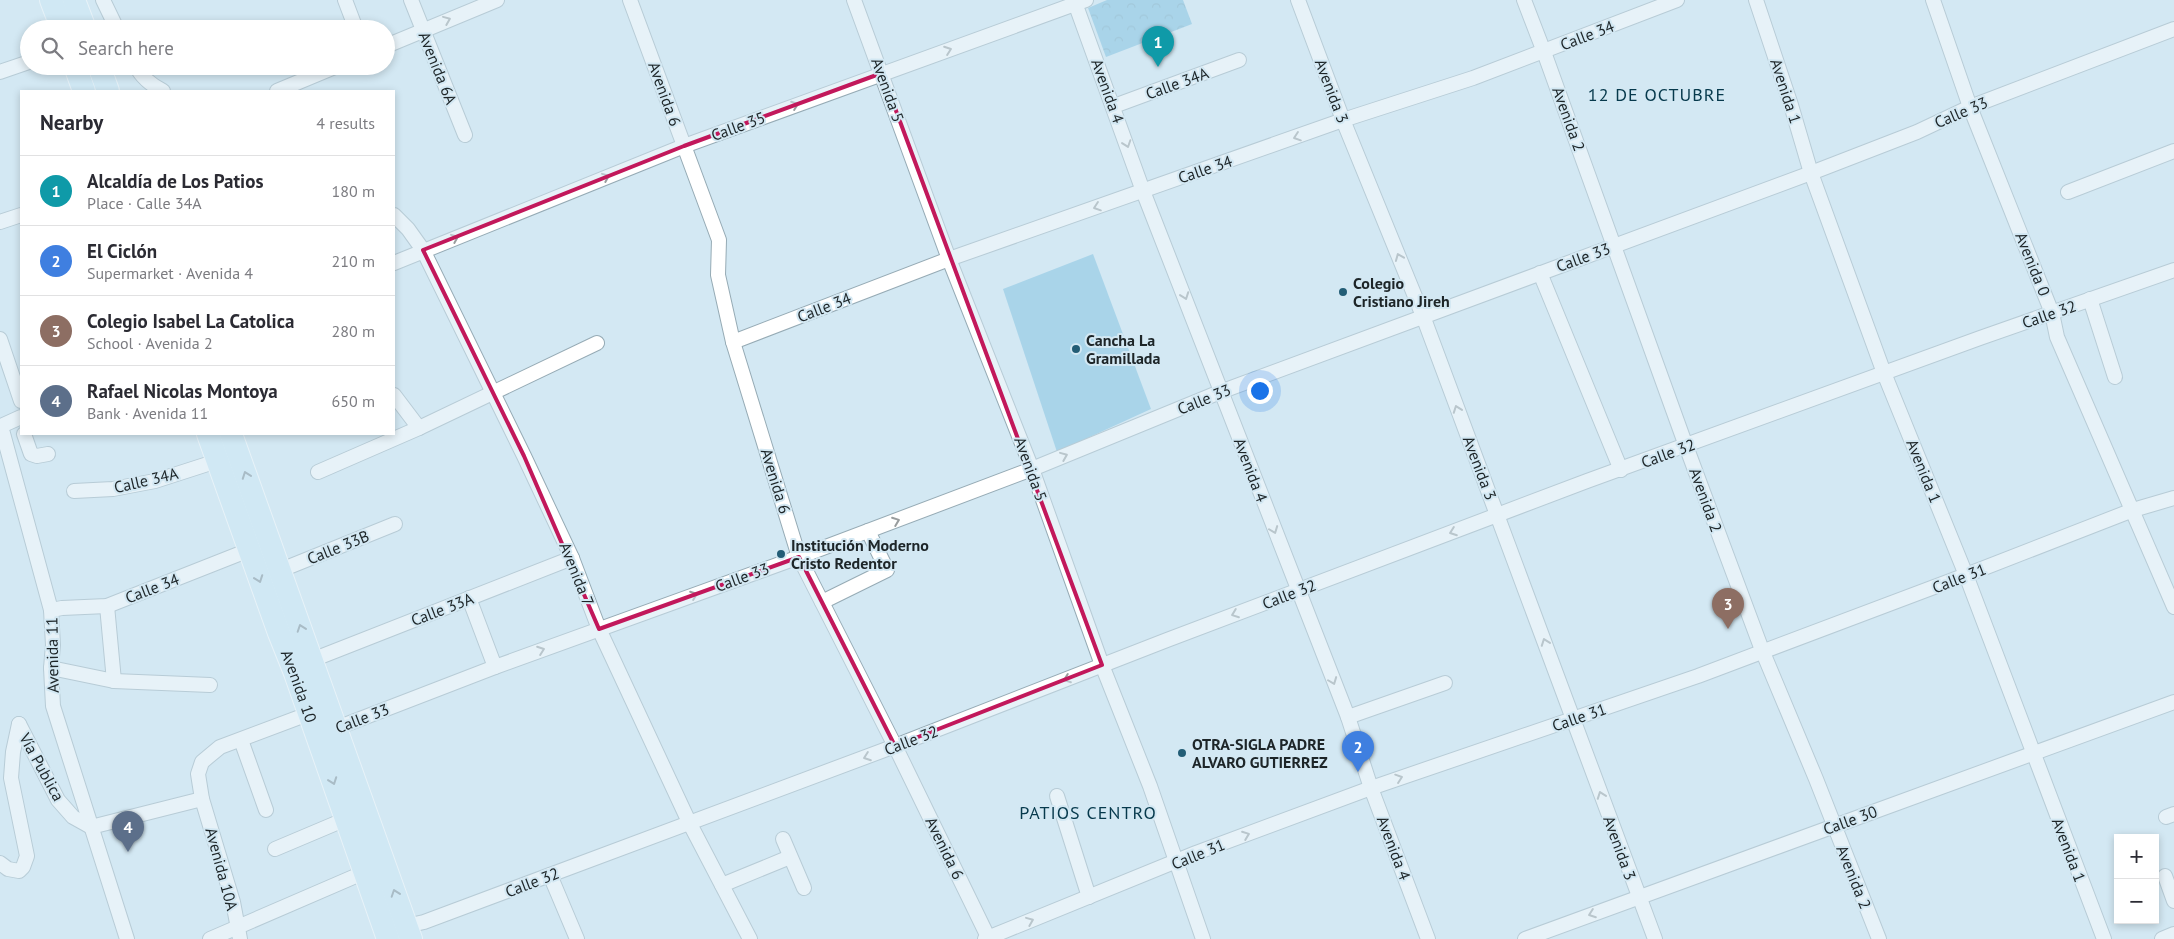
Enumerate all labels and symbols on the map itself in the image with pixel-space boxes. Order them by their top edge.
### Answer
one-way arrow [443,16,451,26]
street label: Calle 34 [1557,16,1617,54]
pin: 1 [1142,26,1174,67]
street label: Avenida 6A [414,29,462,108]
one-way arrow [943,46,952,56]
street label: Avenida 5 [867,55,909,125]
street label: Avenida 4 [1087,56,1129,126]
street label: Avenida 3 [1311,56,1353,126]
street label: Avenida 1 [1766,56,1806,126]
street label: Avenida 6 [644,59,686,129]
street label: Calle 34A [1143,62,1212,104]
district label: 12 DE OCTUBRE [1588,83,1726,106]
street label: Avenida 2 [1548,84,1590,154]
street label: Calle 33 [1931,92,1991,132]
one-way arrow [790,101,799,111]
street label: Calle 35 [708,107,768,145]
one-way arrow [1293,131,1302,141]
one-way arrow [1121,140,1131,148]
street label: Calle 34 [1175,150,1235,188]
one-way arrow [601,173,610,183]
one-way arrow [1093,201,1102,211]
street label: Avenida 0 [2011,229,2055,299]
one-way arrow [450,233,459,244]
street label: Calle 33 [1553,238,1613,276]
one-way arrow [1394,253,1405,262]
place label: Colegio Cristiano Jireh [1353,273,1450,311]
marker: Colegio Cristiano Jireh [1337,286,1349,298]
street label: Calle 34 [794,288,854,326]
one-way arrow [1179,291,1189,300]
street label: Calle 32 [2019,295,2079,333]
place label: Cancha La Gramillada [1086,330,1160,368]
marker: Cancha La Gramillada [1070,343,1082,355]
your location [1247,378,1273,404]
street label: Calle 33 [1174,379,1234,419]
one-way arrow [1453,405,1463,413]
street label: Avenida 3 [1459,433,1501,503]
street label: Avenida 5 [1010,434,1052,504]
street label: Calle 32 [1638,434,1698,472]
street label: Avenida 4 [1230,435,1272,505]
street label: Avenida 1 [1902,436,1946,506]
street label: Avenida 6 [757,446,795,516]
one-way arrow [1059,452,1068,463]
street label: Calle 34A [112,463,181,497]
street label: Avenida 2 [1685,465,1727,535]
one-way arrow [242,471,252,480]
one-way arrow [891,517,900,527]
street label: Calle 33B [304,525,372,569]
one-way arrow [1268,525,1278,533]
one-way arrow [1449,526,1457,536]
place label: Institución Moderno Cristo Redentor [791,535,929,573]
street label: Avenida 7 [555,539,599,609]
marker: Institución Moderno Cristo Redentor [775,548,787,560]
street label: Calle 33 [712,558,772,596]
street label: Calle 31 [1929,559,1989,597]
street label: Calle 34 [122,569,182,607]
one-way arrow [253,574,263,582]
street label: Calle 32 [1259,575,1319,613]
street label: Calle 33A [408,588,477,630]
pin: 3 [1712,588,1744,629]
one-way arrow [689,591,698,601]
one-way arrow [1231,608,1240,618]
street label: Avenida 11 [41,617,63,693]
one-way arrow [297,624,307,633]
one-way arrow [1541,639,1551,647]
one-way arrow [536,646,545,656]
street label: Avenida 10 [277,647,322,725]
one-way arrow [1063,672,1072,683]
one-way arrow [1327,676,1338,685]
street label: Calle 31 [1549,698,1609,736]
street label: Calle 33 [332,699,392,737]
street label: Calle 32 [881,721,941,759]
street label: Vía Publica [15,729,69,804]
pin: 2 [1342,731,1374,772]
place label: OTRA-SIGLA PADRE ALVARO GUTIERREZ [1192,734,1328,772]
marker: OTRA-SIGLA PADRE ALVARO GUTIERREZ [1176,747,1188,759]
one-way arrow [863,751,872,761]
one-way arrow [1394,774,1403,784]
one-way arrow [327,776,337,785]
one-way arrow [1597,791,1607,800]
district label: PATIOS CENTRO [1019,801,1157,824]
street label: Calle 30 [1820,801,1880,839]
pin: 4 [112,811,144,852]
street label: Avenida 6 [921,813,969,883]
street label: Avenida 4 [1373,813,1415,883]
street label: Avenida 3 [1599,813,1641,883]
street label: Avenida 1 [2048,815,2090,885]
street label: Avenida 10A [201,825,243,913]
one-way arrow [1242,831,1250,841]
street label: Calle 31 [1168,834,1228,874]
street label: Avenida 2 [1832,842,1876,912]
street label: Calle 32 [502,863,562,901]
one-way arrow [391,889,401,898]
one-way arrow [1588,908,1597,918]
one-way arrow [1026,916,1034,926]

